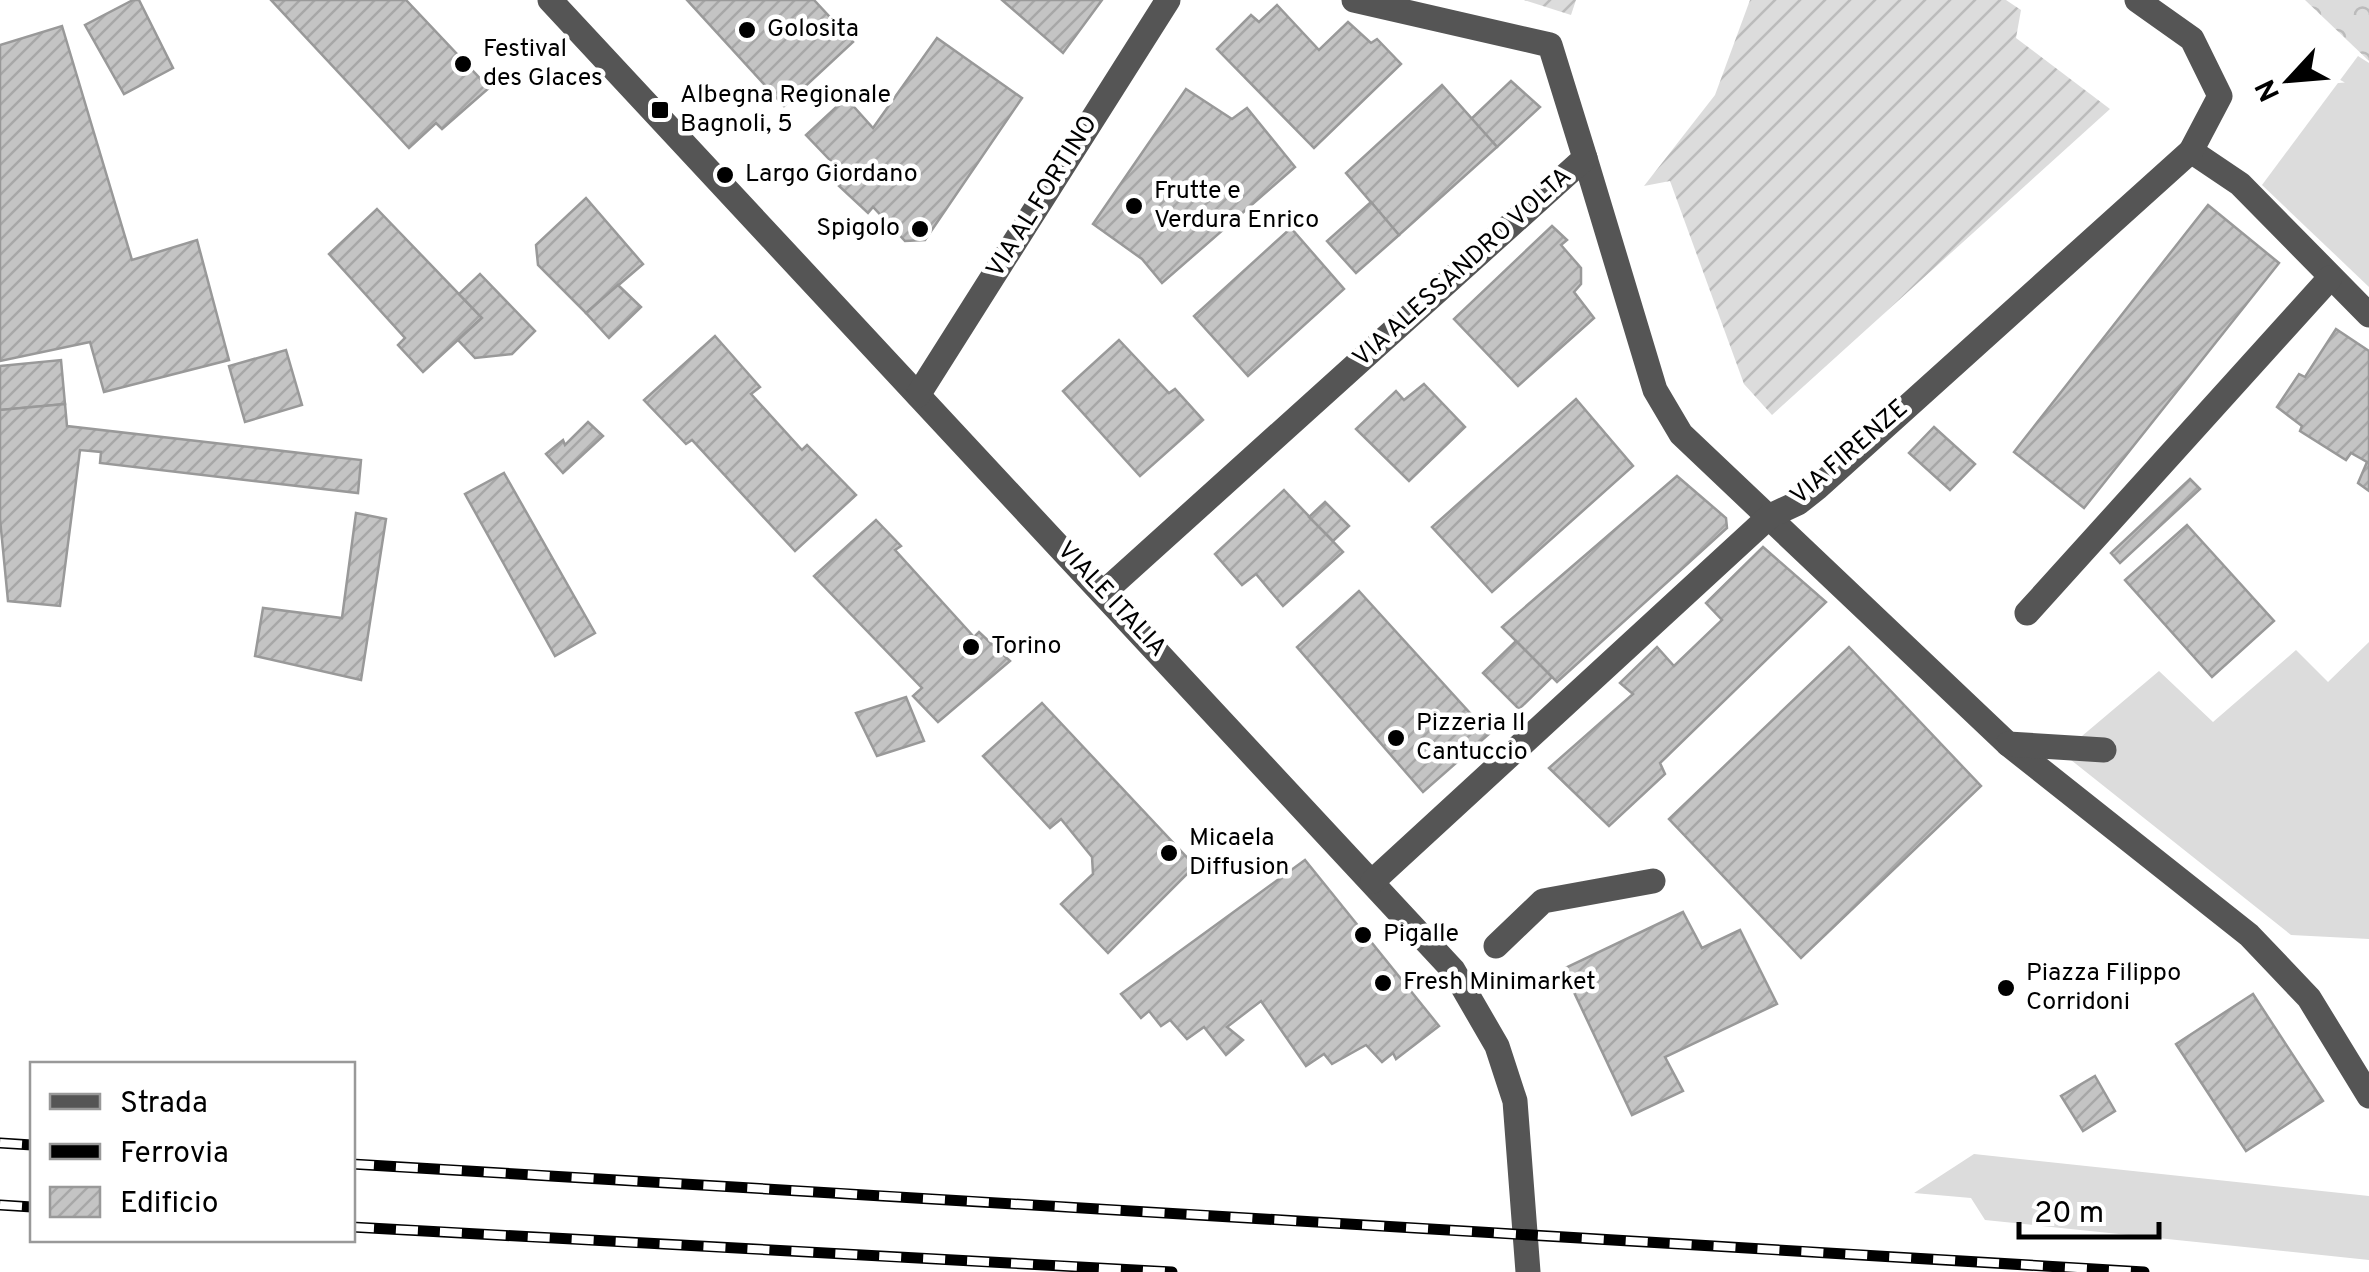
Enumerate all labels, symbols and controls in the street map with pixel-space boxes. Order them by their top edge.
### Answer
place label: Golosita [767,14,859,46]
marker: Golosita [736,19,758,41]
north arrow [2239,30,2339,130]
place label: Festival des Glaces [483,34,603,95]
marker: Festival des Glaces [452,53,474,75]
text: N [2249,73,2290,107]
place label: Albegna Regionale Bagnoli, 5 [680,80,891,141]
marker: Albegna Regionale Bagnoli, 5 [649,99,671,121]
street label: VIA AL FORTINO [980,110,1106,284]
place label: Largo Giordano [745,159,918,191]
street label: VIA ALESSANDRO VOLTA [1347,161,1579,375]
marker: Largo Giordano [714,164,736,186]
place label: Frutte e Verdura Enrico [1154,176,1319,237]
marker: Frutte e Verdura Enrico [1123,195,1145,217]
place label: Spigolo [816,213,900,245]
marker: Spigolo [909,218,931,240]
street label: VIA FIRENZE [1785,393,1915,513]
street label: VIALE ITALIA [1049,535,1173,665]
place label: Torino [991,631,1062,663]
marker: Torino [960,636,982,658]
place label: Pizzeria Il Cantuccio [1416,708,1528,769]
marker: Pizzeria Il Cantuccio [1385,727,1407,749]
place label: Micaela Diffusion [1189,823,1289,884]
marker: Micaela Diffusion [1158,842,1180,864]
place label: Pigalle [1383,919,1459,951]
marker: Pigalle [1352,924,1374,946]
place label: Piazza Filippo Corridoni [2026,958,2181,1019]
place label: Fresh Minimarket [1403,967,1596,999]
marker: Fresh Minimarket [1372,972,1394,994]
marker: Piazza Filippo Corridoni [1995,977,2017,999]
legend [30,1062,355,1242]
text: Strada [120,1086,208,1123]
text: Ferrovia [120,1136,229,1173]
scale bar [2019,1177,2159,1239]
text: Edificio [120,1186,218,1223]
text: 20 m [2034,1196,2104,1233]

